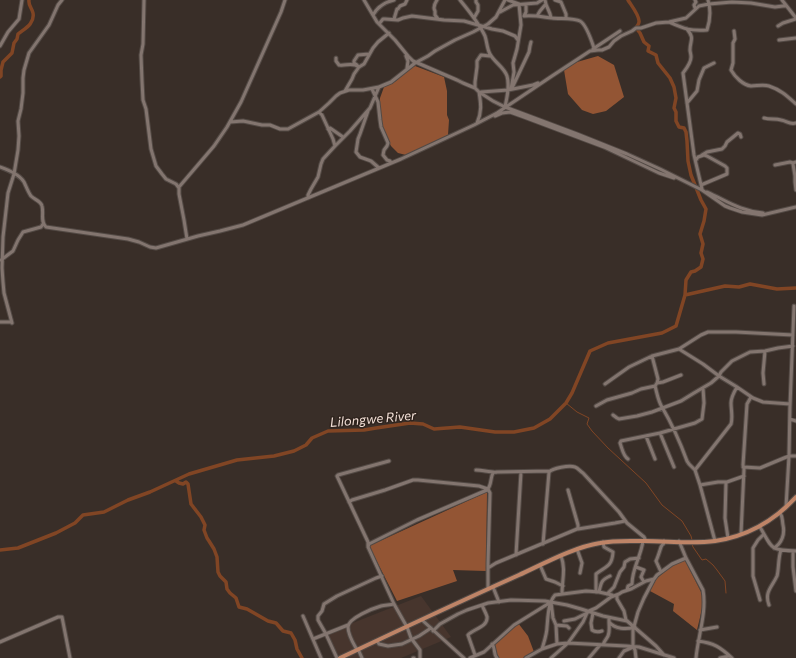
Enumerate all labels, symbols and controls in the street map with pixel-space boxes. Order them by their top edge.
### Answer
water label: Lilongwe River [329,407,417,431]

